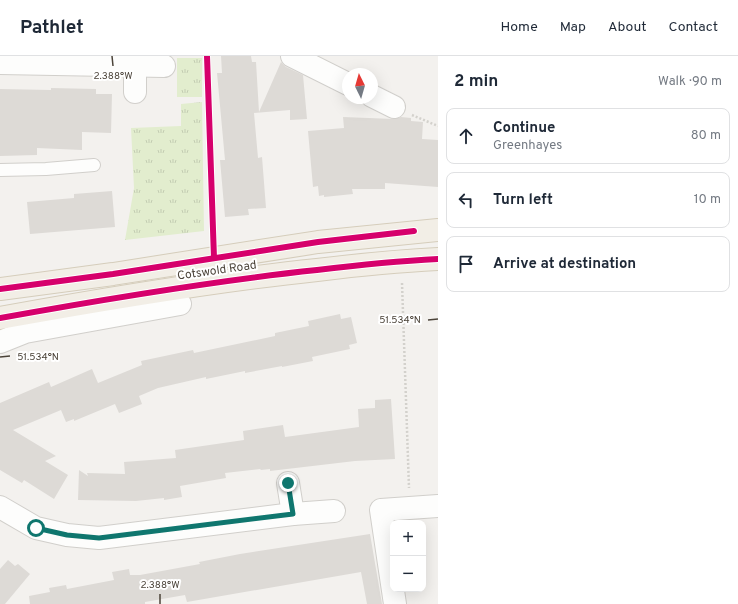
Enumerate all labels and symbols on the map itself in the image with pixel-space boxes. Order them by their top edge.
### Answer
north arrow [342,68,378,104]
text: 2.388°W [93,70,133,83]
street label: Cotswold Road [176,258,258,284]
text: 51.534°N [379,314,421,327]
text: 51.534°N [17,351,59,364]
route end [279,474,297,492]
route start [27,519,45,537]
text: 2.388°W [140,579,180,592]

